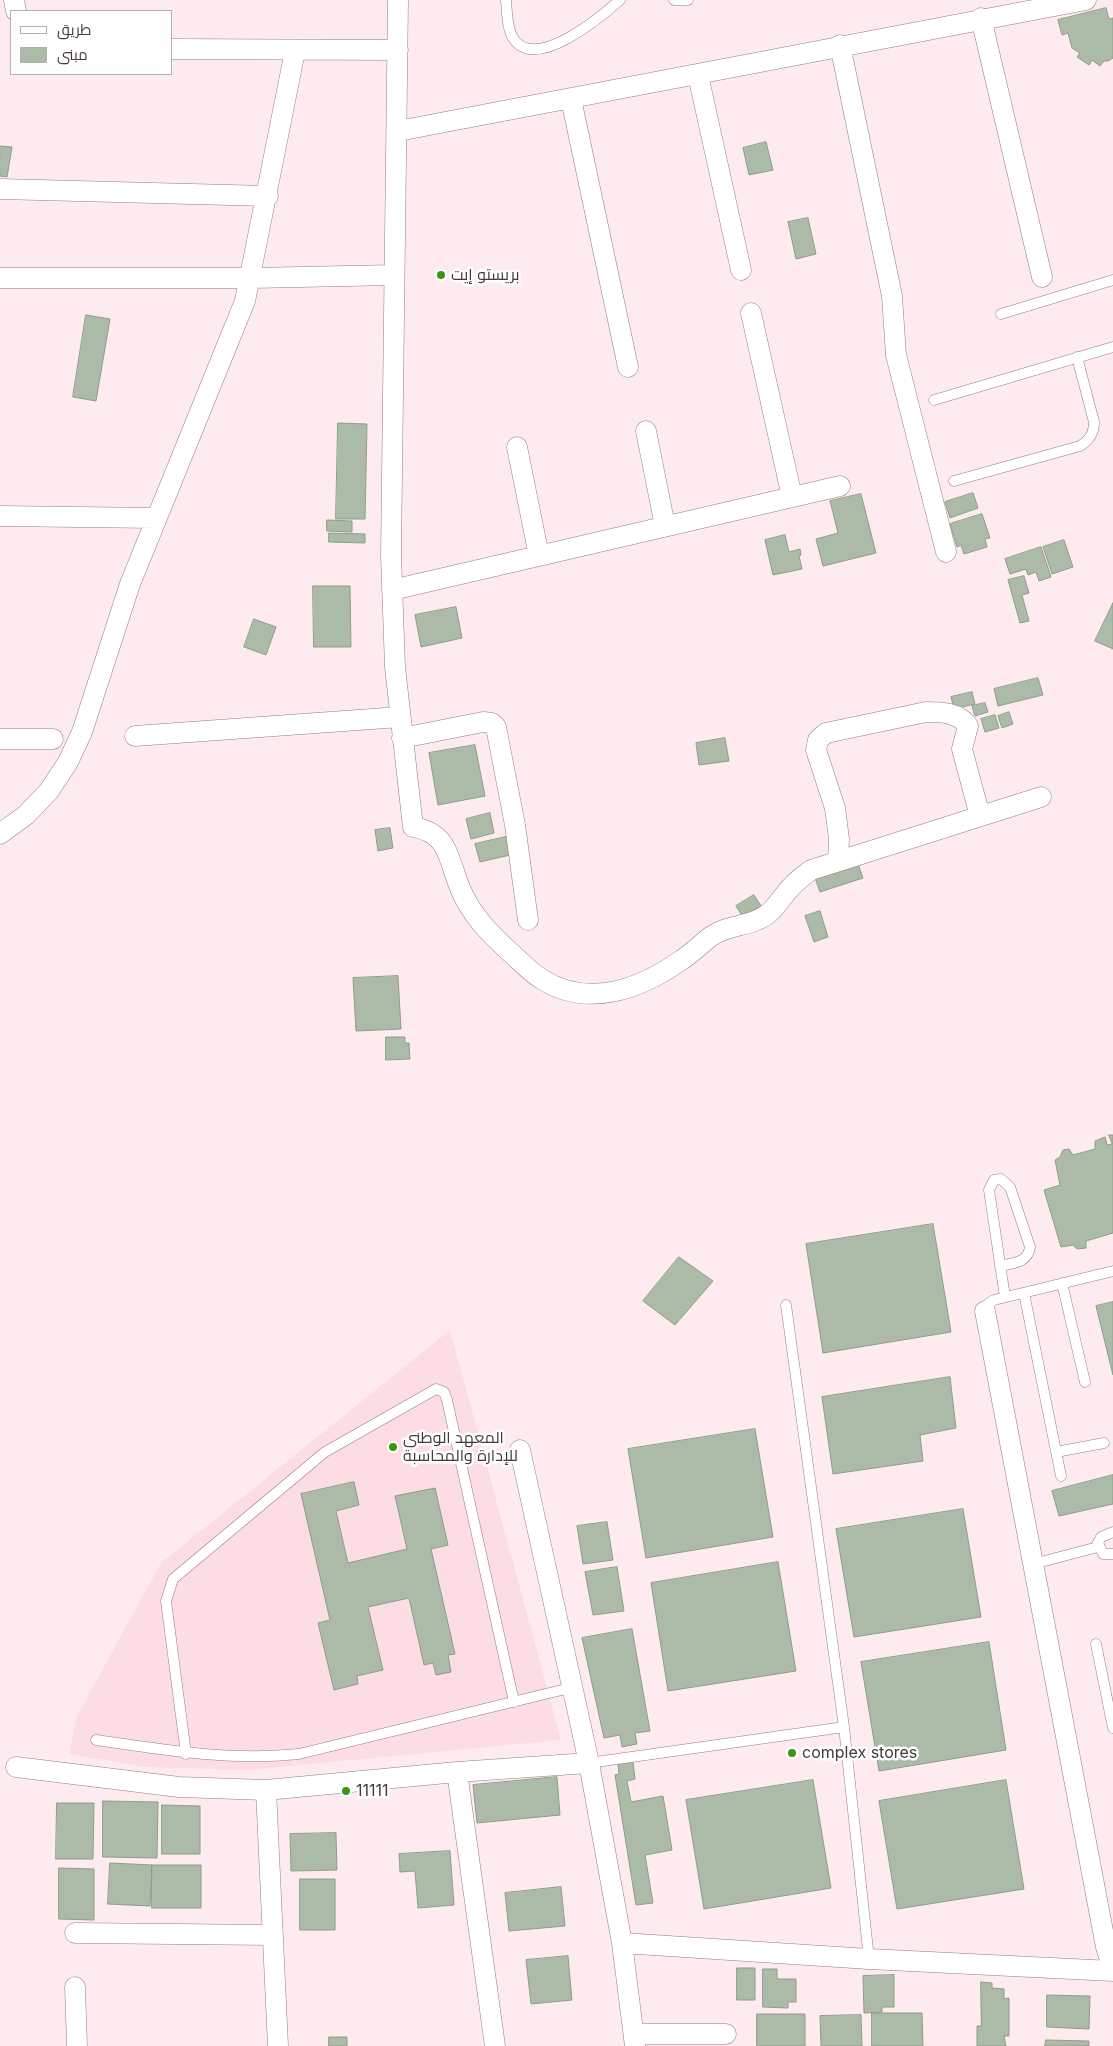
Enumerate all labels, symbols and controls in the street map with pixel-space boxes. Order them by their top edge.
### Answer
legend [10,10,172,75]
text: طريق [57,20,91,39]
text: مبنى [57,45,88,64]
place label: بريستو إيت [451,265,519,285]
marker: بريستو إيت [435,269,447,281]
place label: المعهد الوطني للإدارة والمحاسبة [403,1428,518,1466]
marker: المعهد الوطني للإدارة والمحاسبة [387,1441,399,1453]
place label: complex stores [802,1743,917,1763]
marker: complex stores [786,1747,798,1759]
place label: 11111 [356,1781,389,1801]
marker: 11111 [340,1785,352,1797]

